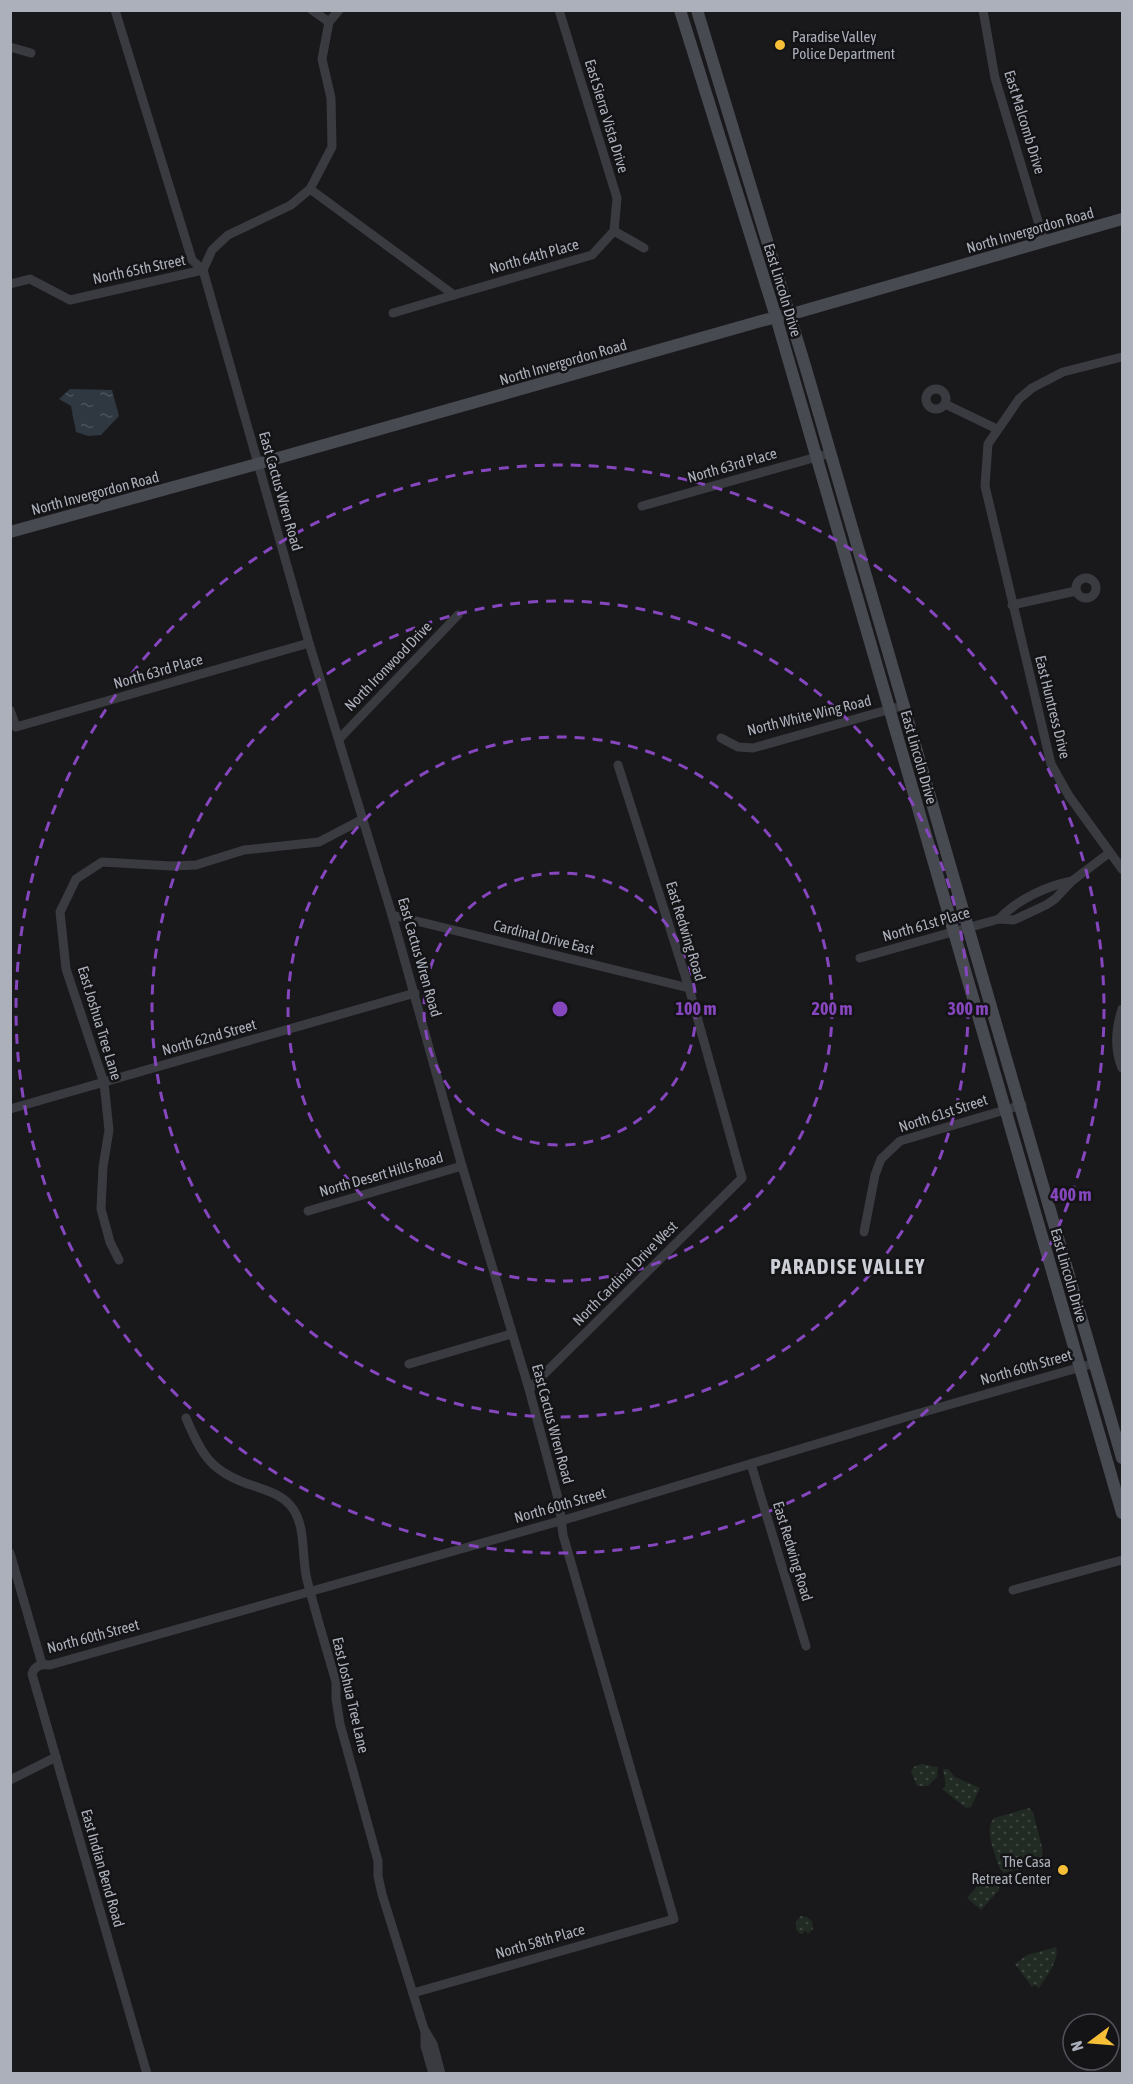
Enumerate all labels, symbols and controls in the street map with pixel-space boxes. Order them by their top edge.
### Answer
place label: Paradise Valley Police Department [792,28,895,62]
marker: Paradise Valley Police Department [773,38,787,52]
street label: East Sierra Vista Drive [582,57,632,175]
street label: East Malcomb Drive [1001,68,1049,176]
street label: North Invergordon Road [964,204,1096,256]
street label: North 64th Place [487,235,581,277]
street label: East Lincoln Drive [761,241,805,339]
street label: North 65th Street [91,251,187,287]
street label: North Invergordon Road [497,336,629,388]
street label: East Cactus Wren Road [256,429,306,553]
street label: North 63rd Place [685,444,779,486]
street label: North Invergordon Road [29,468,161,518]
street label: North Ironwood Drive [341,618,435,714]
street label: North 63rd Place [111,650,205,692]
street label: East Huntress Drive [1032,654,1074,760]
street label: North White Wing Road [745,691,873,739]
street label: East Lincoln Drive [898,708,941,806]
street label: East Redwing Road [663,879,709,983]
street label: East Cactus Wren Road [395,895,445,1019]
street label: North 61st Place [880,903,972,945]
street label: Cardinal Drive East [492,916,596,958]
street label: East Joshua Tree Lane [75,964,125,1082]
text: 100 m [676,998,716,1019]
text: 200 m [812,998,852,1019]
text: 300 m [948,998,988,1019]
centre of rings [550,999,570,1019]
street label: North 62nd Street [160,1015,258,1059]
street label: North 61st Street [896,1091,990,1135]
street label: North Desert Hills Road [317,1148,445,1200]
text: 400 m [1050,1184,1091,1205]
street label: North Cardinal Drive West [569,1217,681,1329]
street label: East Lincoln Drive [1048,1226,1091,1324]
district label: PARADISE VALLEY [770,1254,926,1278]
street label: North 60th Street [978,1346,1074,1388]
street label: East Cactus Wren Road [529,1362,577,1486]
street label: North 60th Street [512,1484,608,1526]
street label: East Redwing Road [770,1499,816,1603]
street label: North 60th Street [45,1616,141,1656]
street label: East Joshua Tree Lane [329,1635,373,1755]
street label: East Indian Bend Road [78,1807,128,1929]
place label: The Casa Retreat Center [972,1853,1052,1887]
marker: The Casa Retreat Center [1056,1863,1070,1877]
street label: North 58th Place [493,1920,587,1962]
north arrow [1061,2012,1121,2072]
text: N [1067,2039,1087,2053]

